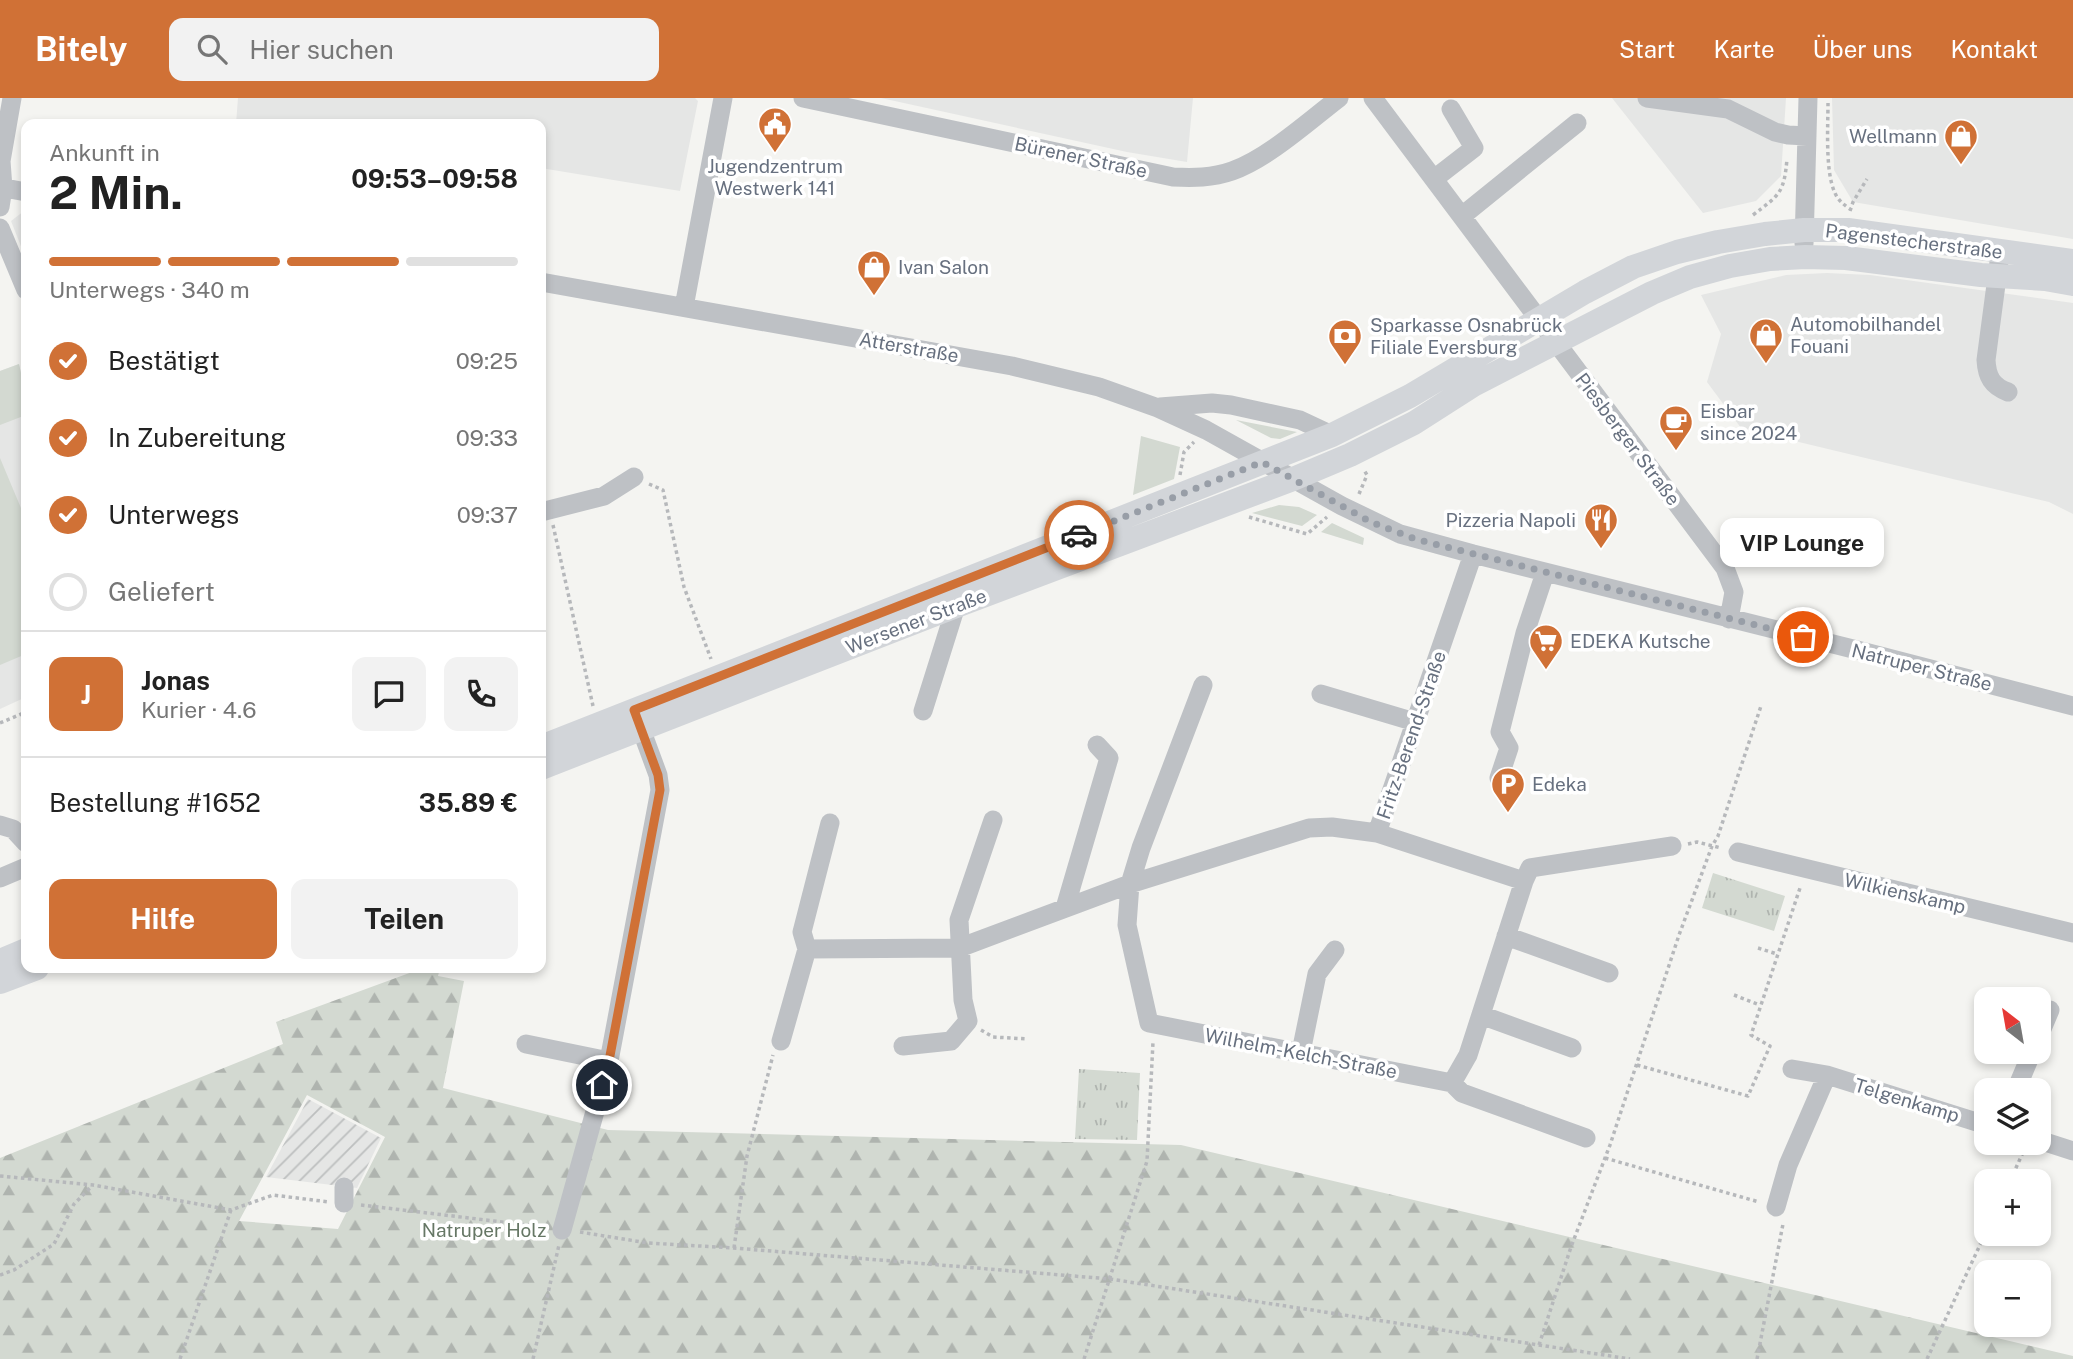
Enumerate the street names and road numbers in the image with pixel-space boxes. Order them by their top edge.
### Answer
street label: Bürener Straße [1013,132,1149,182]
street label: Pagenstecherstraße [1824,219,2004,263]
street label: Atterstraße [858,327,960,367]
street label: Piesberger Straße [1571,369,1685,509]
street label: Wersener Straße [843,584,989,658]
street label: Natruper Straße [1850,639,1994,695]
street label: Fritz-Berend-Straße [1372,648,1450,822]
street label: Wilkienskamp [1842,868,1968,918]
street label: Wilhelm-Kelch-Straße [1203,1024,1399,1082]
street label: Telgenkamp [1852,1074,1962,1126]

